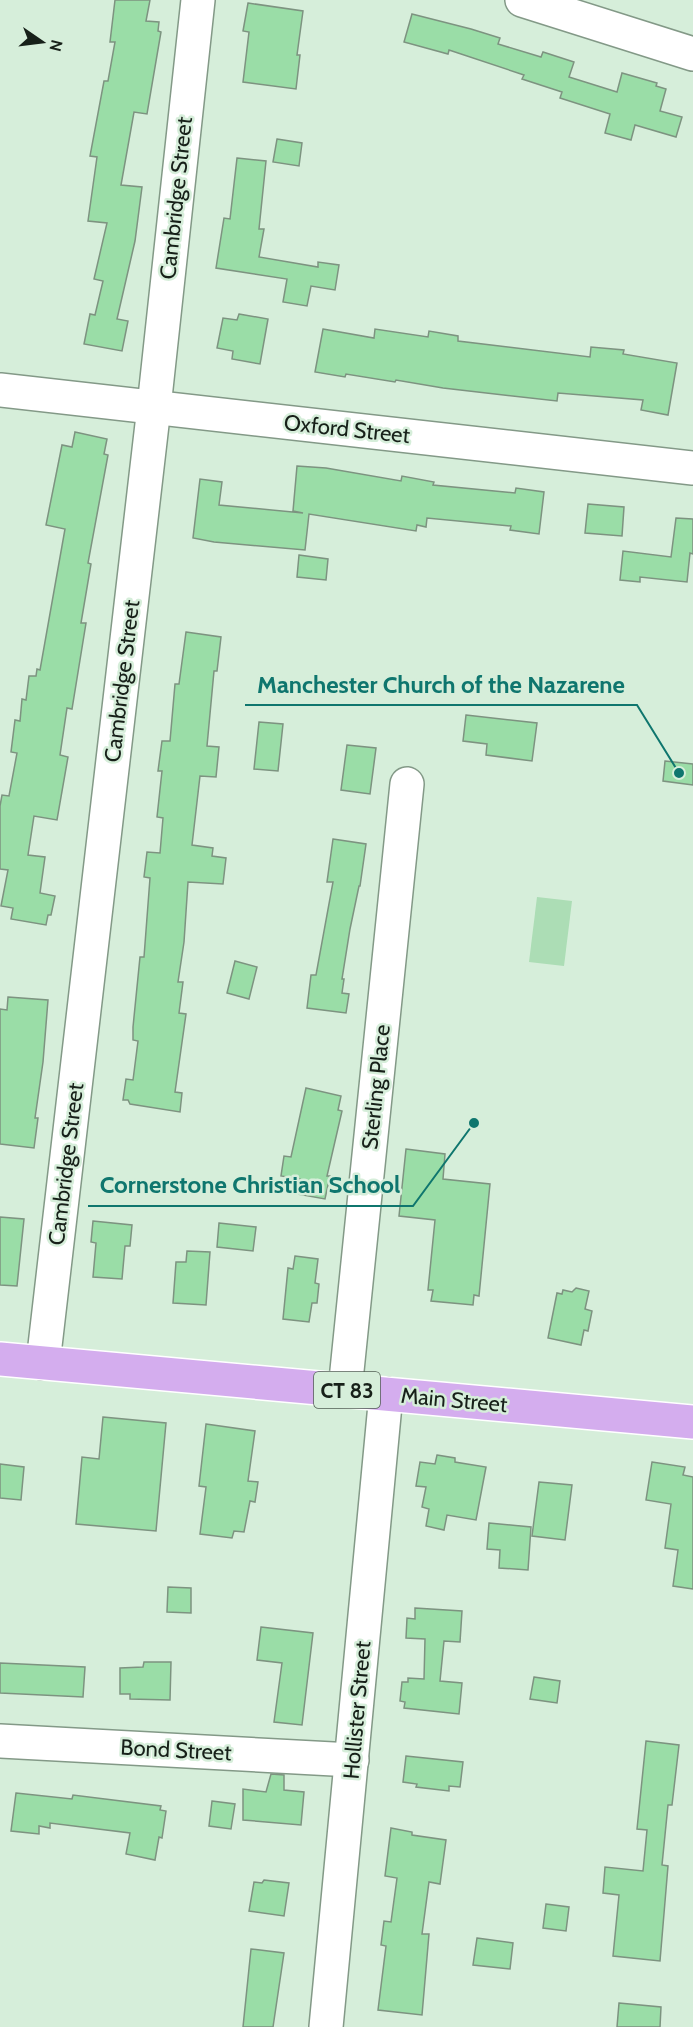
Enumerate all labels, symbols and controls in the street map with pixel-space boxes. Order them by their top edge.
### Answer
north arrow [12,12,72,72]
text: N [45,38,67,53]
street label: Cambridge Street [154,115,198,281]
street label: Oxford Street [283,409,412,449]
street label: Cambridge Street [99,598,145,764]
callout: Manchester Church of the Nazarene [245,663,637,705]
text: Manchester Church of the Nazarene [257,670,625,699]
street label: Sterling Place [356,1023,396,1151]
street label: Cambridge Street [43,1081,89,1247]
callout: Cornerstone Christian School [88,1164,413,1206]
text: Cornerstone Christian School [100,1170,400,1199]
road number: CT 83 [314,1372,380,1408]
street label: Main Street [400,1382,509,1418]
street label: Hollister Street [338,1639,377,1780]
street label: Bond Street [120,1734,233,1766]

